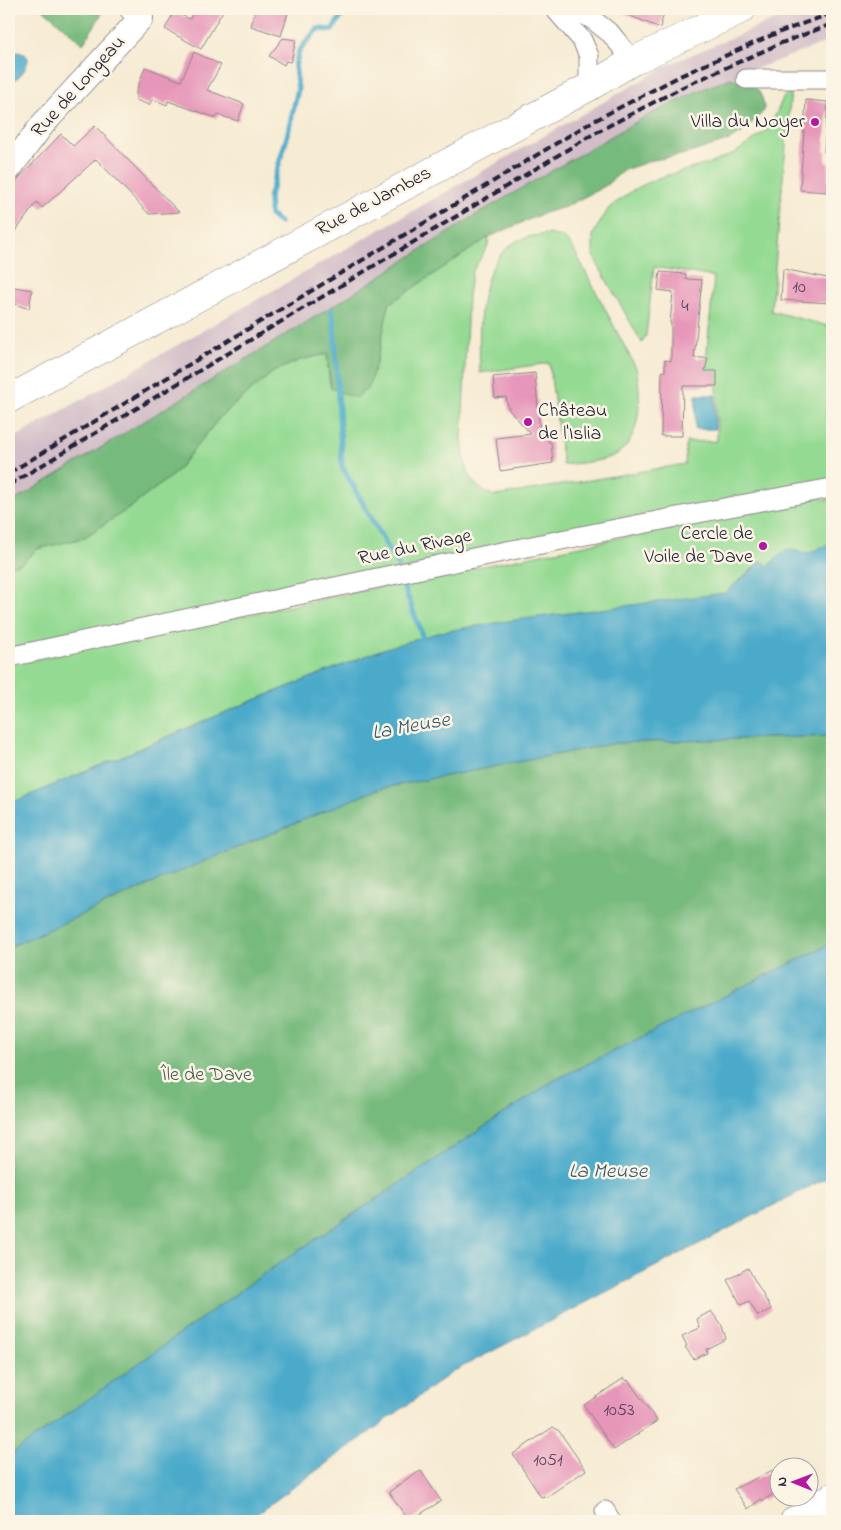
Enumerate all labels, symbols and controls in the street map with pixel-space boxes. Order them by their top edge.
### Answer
street label: Rue de Longeau [25,29,134,145]
place label: Villa du Noyer [690,108,806,137]
marker: Villa du Noyer [809,116,821,128]
street label: Rue de Jambes [311,159,437,245]
house number: 10 [792,275,806,301]
house number: 4 [681,294,689,320]
place label: Château de l'Islia [538,397,607,449]
marker: Château de l'Islia [522,416,534,428]
place label: Cercle de Voile de Dave [643,520,753,572]
street label: Rue du Rivage [356,522,475,575]
marker: Cercle de Voile de Dave [757,540,769,552]
water label: La Meuse [370,705,454,749]
park label: Île de Dave [160,1061,252,1090]
water label: La Meuse [569,1157,649,1187]
house number: 1053 [603,1398,635,1424]
house number: 1051 [533,1448,563,1474]
north arrow [768,1458,818,1508]
text: N [772,1477,793,1487]

